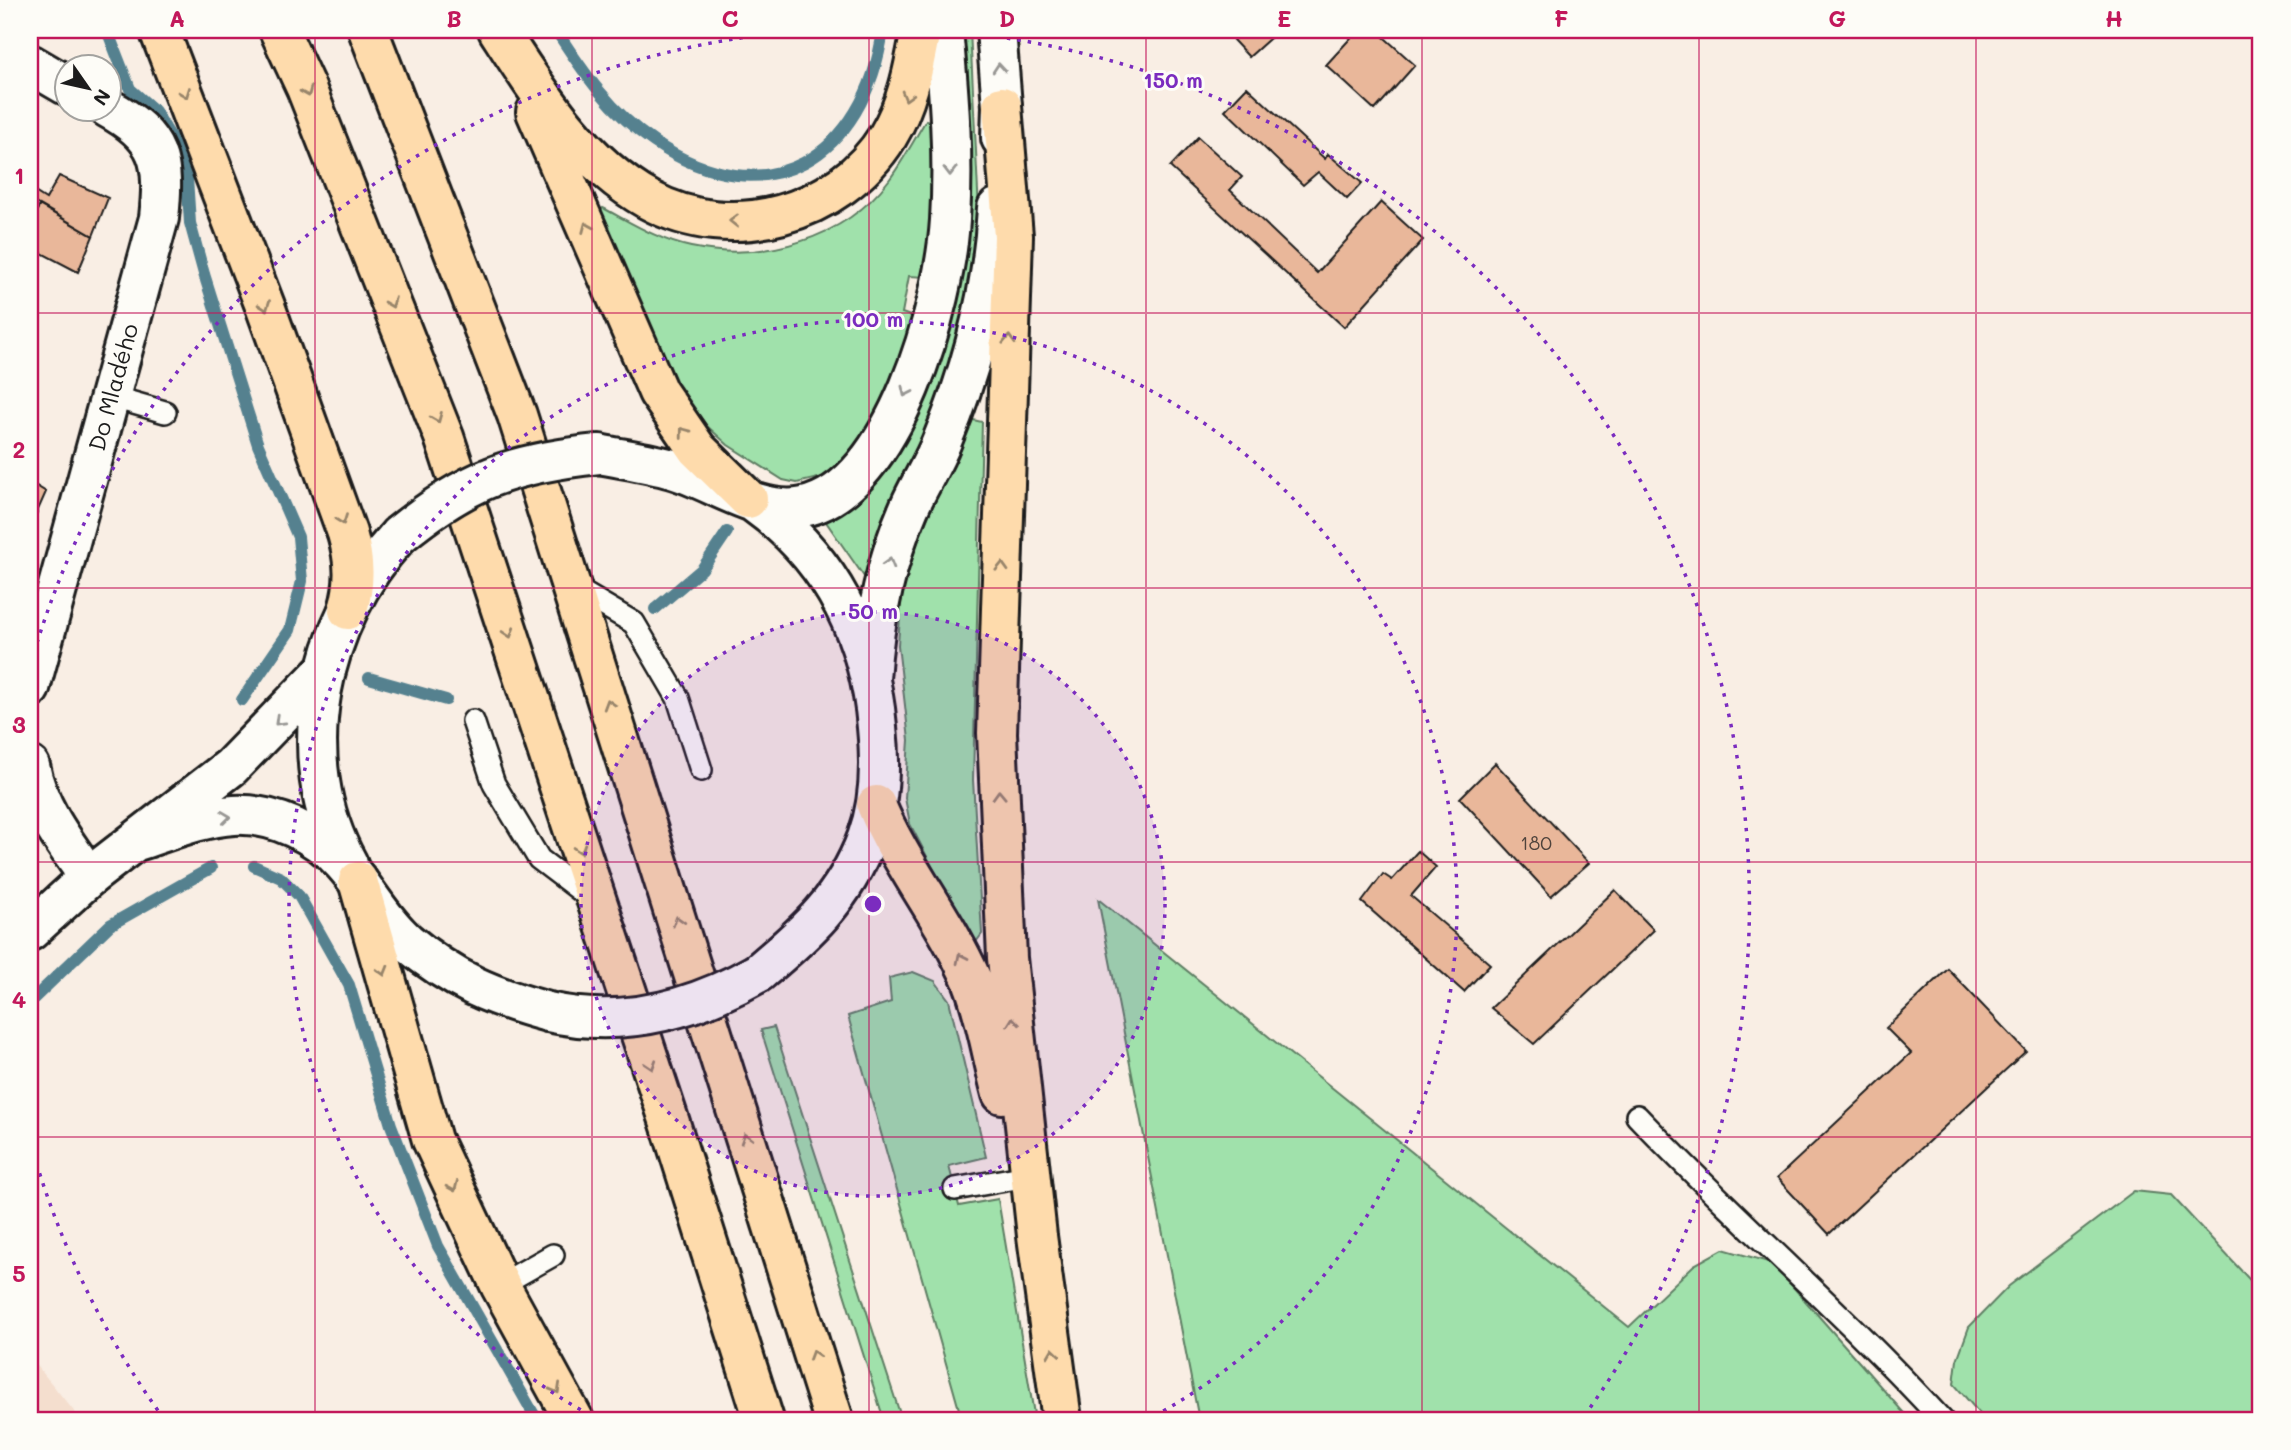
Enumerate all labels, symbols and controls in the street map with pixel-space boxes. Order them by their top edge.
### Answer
text: A [169,3,185,33]
text: B [446,3,462,33]
text: C [721,3,739,33]
text: D [999,3,1015,33]
text: E [1277,3,1291,33]
text: F [1554,3,1568,33]
text: G [1828,3,1846,33]
text: H [2105,3,2123,33]
north arrow [52,52,122,122]
one-way arrow [992,62,1007,73]
text: 150 m [1143,66,1203,93]
text: N [88,85,117,111]
one-way arrow [299,85,313,97]
one-way arrow [177,86,191,98]
one-way arrow [900,90,915,102]
text: 1 [14,160,24,190]
one-way arrow [942,166,958,177]
one-way arrow [729,213,739,229]
one-way arrow [581,222,595,234]
one-way arrow [383,297,397,309]
one-way arrow [257,299,271,311]
text: 100 m [843,305,903,332]
street label: Do Mladého [81,320,144,454]
one-way arrow [1001,334,1016,345]
one-way arrow [900,385,914,397]
one-way arrow [428,411,442,423]
one-way arrow [679,427,692,440]
text: 2 [13,434,25,464]
one-way arrow [334,513,348,525]
one-way arrow [881,557,896,569]
one-way arrow [994,562,1009,573]
text: 50 m [848,597,898,624]
one-way arrow [501,627,515,639]
one-way arrow [603,698,618,710]
text: 3 [12,709,26,739]
one-way arrow [274,712,287,725]
one-way arrow [992,789,1007,800]
one-way arrow [220,809,232,824]
house number: 180 [1520,830,1552,855]
one-way arrow [572,843,587,855]
centre of rings [861,892,885,916]
one-way arrow [671,915,686,927]
one-way arrow [955,953,969,965]
one-way arrow [374,965,389,977]
text: 4 [12,984,26,1014]
one-way arrow [1006,1016,1021,1028]
one-way arrow [643,1059,658,1071]
one-way arrow [740,1132,754,1145]
one-way arrow [445,1180,459,1192]
text: 5 [12,1258,26,1288]
one-way arrow [1046,1347,1061,1359]
one-way arrow [808,1349,822,1362]
one-way arrow [548,1382,562,1394]

